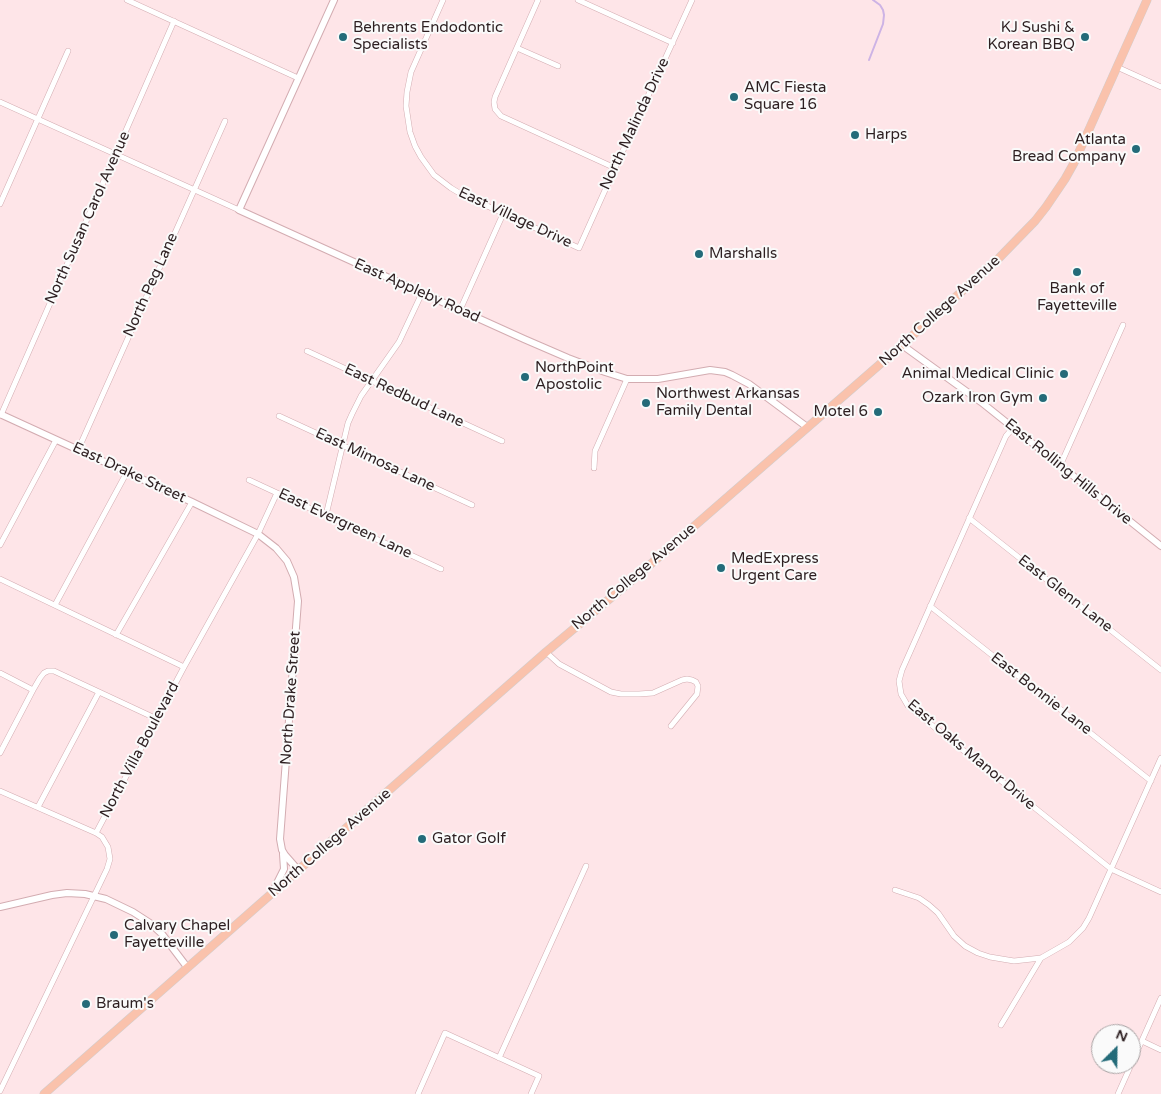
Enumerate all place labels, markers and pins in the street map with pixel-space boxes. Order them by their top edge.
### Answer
place label: Behrents Endodontic Specialists [353,19,503,54]
place label: KJ Sushi & Korean BBQ [987,19,1075,54]
marker: Behrents Endodontic Specialists [337,31,349,43]
marker: KJ Sushi & Korean BBQ [1079,31,1091,43]
place label: AMC Fiesta Square 16 [744,79,826,114]
marker: AMC Fiesta Square 16 [728,91,740,103]
place label: Harps [865,126,907,144]
marker: Harps [849,129,861,141]
place label: Atlanta Bread Company [1012,131,1126,166]
marker: Atlanta Bread Company [1130,143,1142,155]
place label: Marshalls [709,245,777,263]
marker: Marshalls [693,248,705,260]
marker: Bank of Fayetteville [1071,266,1083,278]
place label: Bank of Fayetteville [1037,280,1117,315]
place label: NorthPoint Apostolic [535,359,614,394]
place label: Animal Medical Clinic [901,365,1054,383]
marker: Animal Medical Clinic [1058,368,1070,380]
marker: NorthPoint Apostolic [519,371,531,383]
place label: Northwest Arkansas Family Dental [656,385,800,420]
place label: Ozark Iron Gym [922,389,1033,407]
marker: Ozark Iron Gym [1037,392,1049,404]
marker: Northwest Arkansas Family Dental [640,397,652,409]
place label: Motel 6 [813,403,868,421]
marker: Motel 6 [872,406,884,418]
place label: MedExpress Urgent Care [731,550,819,585]
marker: MedExpress Urgent Care [715,562,727,574]
place label: Gator Golf [432,830,506,848]
marker: Gator Golf [416,833,428,845]
place label: Calvary Chapel Fayetteville [124,917,230,952]
marker: Calvary Chapel Fayetteville [108,929,120,941]
place label: Braum's [96,995,154,1013]
marker: Braum's [80,998,92,1010]

